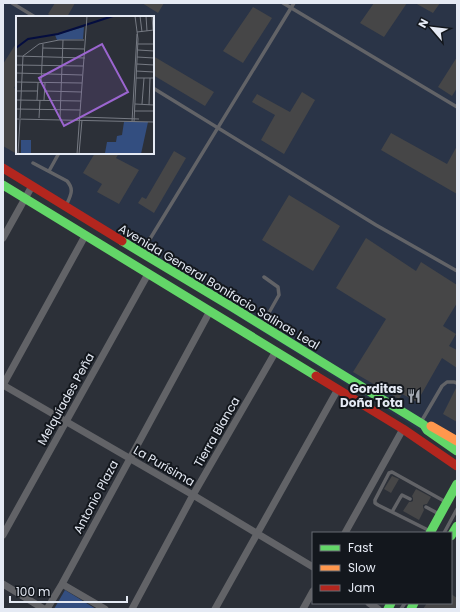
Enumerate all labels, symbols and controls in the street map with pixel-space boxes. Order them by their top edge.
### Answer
north arrow [412,8,452,48]
inset map [16,16,154,154]
text: N [414,16,432,31]
street label: Avenida General Bonifacio Salinas Leal [116,220,323,354]
street label: Melquíades Peña [33,350,98,448]
place label: Gorditas Doña Tota [340,380,403,411]
restaurant icon: Gorditas Doña Tota [406,388,422,404]
street label: Tierra Blanca [190,393,244,470]
street label: La Purísima [130,441,198,490]
street label: Antonio Plaza [69,457,122,536]
legend [312,532,452,604]
text: Fast [348,539,373,556]
text: Slow [348,559,376,576]
scale bar [10,578,127,604]
text: Jam [348,579,375,596]
text: 100 m [16,583,50,600]

